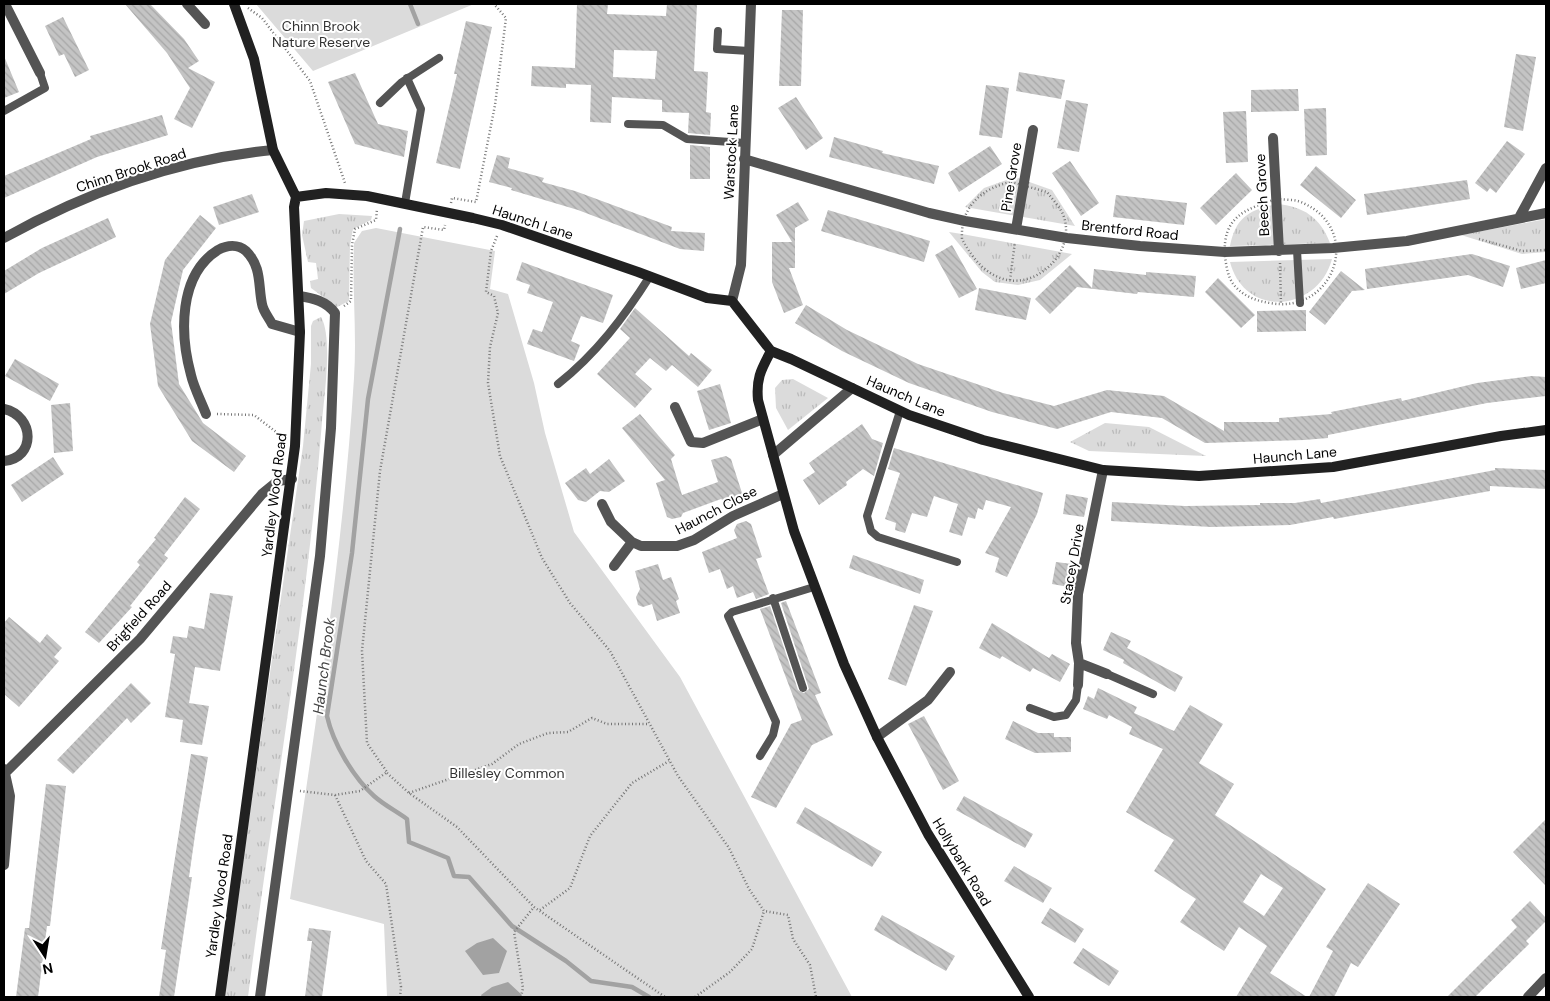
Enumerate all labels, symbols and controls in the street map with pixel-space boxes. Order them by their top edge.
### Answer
park label: Chinn Brook Nature Reserve [272,17,370,51]
street label: Warstock Lane [720,104,742,200]
street label: Pine Grove [997,141,1025,213]
street label: Chinn Brook Road [74,144,188,196]
street label: Beech Grove [1251,153,1273,237]
street label: Haunch Lane [490,200,576,244]
street label: Brentford Road [1081,216,1179,244]
street label: Haunch Lane [864,371,948,421]
street label: Yardley Wood Road [257,432,291,558]
street label: Haunch Lane [1252,442,1338,468]
street label: Haunch Close [672,482,760,538]
street label: Stacey Drive [1056,522,1088,606]
street label: Brigfield Road [103,577,175,655]
water label: Haunch Brook [308,616,340,715]
park label: Billesley Common [450,764,564,782]
street label: Hollybank Road [929,815,995,909]
street label: Yardley Wood Road [201,833,237,959]
north arrow [20,931,70,981]
text: N [41,959,55,979]

